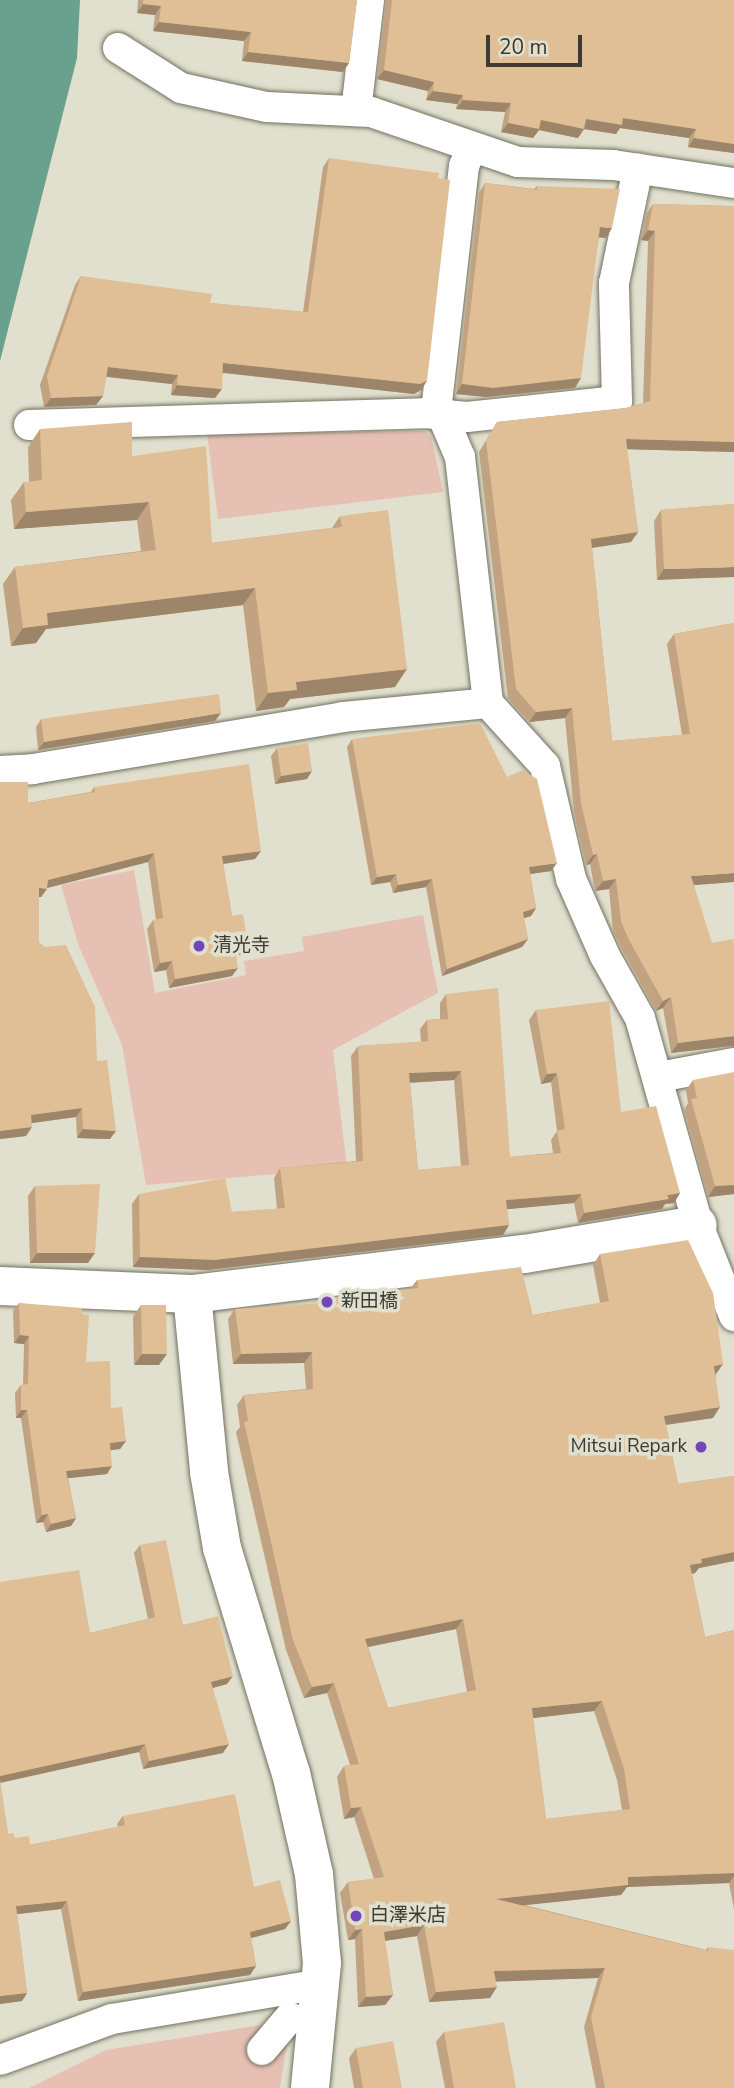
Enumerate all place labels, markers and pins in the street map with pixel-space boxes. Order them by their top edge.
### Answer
place label: 清光寺 [213,935,270,957]
marker: 清光寺 [191,938,207,954]
place label: 新田橋 [341,1291,398,1313]
marker: 新田橋 [319,1294,335,1310]
place label: Mitsui Repark [571,1436,687,1458]
marker: Mitsui Repark [693,1439,709,1455]
place label: 白澤米店 [370,1905,446,1927]
marker: 白澤米店 [348,1908,364,1924]

